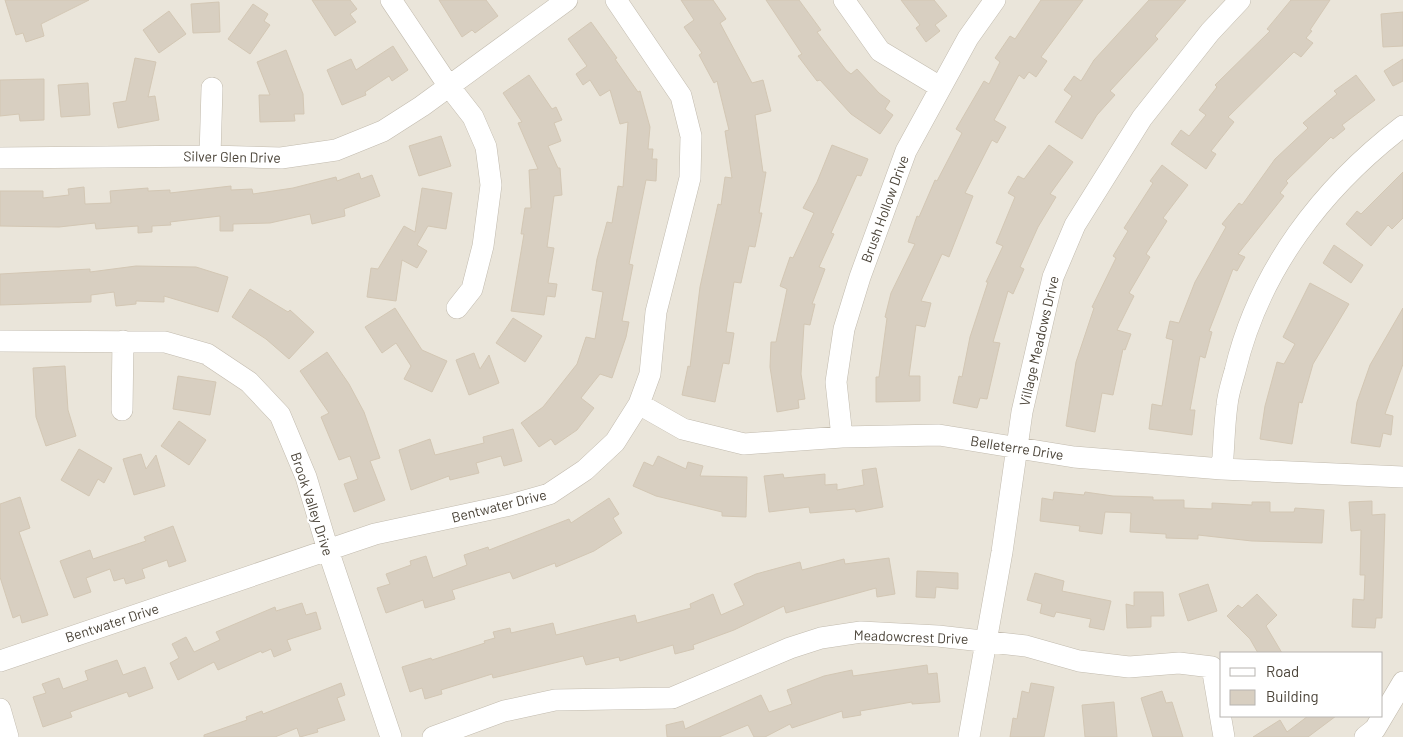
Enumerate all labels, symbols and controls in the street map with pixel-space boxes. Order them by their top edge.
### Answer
street label: Silver Glen Drive [183,147,281,166]
street label: Brush Hollow Drive [857,153,912,265]
street label: Village Meadows Drive [1015,274,1062,408]
street label: Belleterre Drive [969,432,1065,463]
street label: Brook Valley Drive [288,450,337,558]
street label: Bentwater Drive [450,485,548,526]
street label: Bentwater Drive [63,599,161,646]
street label: Meadowcrest Drive [853,626,969,647]
legend [1220,652,1383,717]
text: Road [1266,662,1299,680]
text: Building [1266,687,1319,705]

